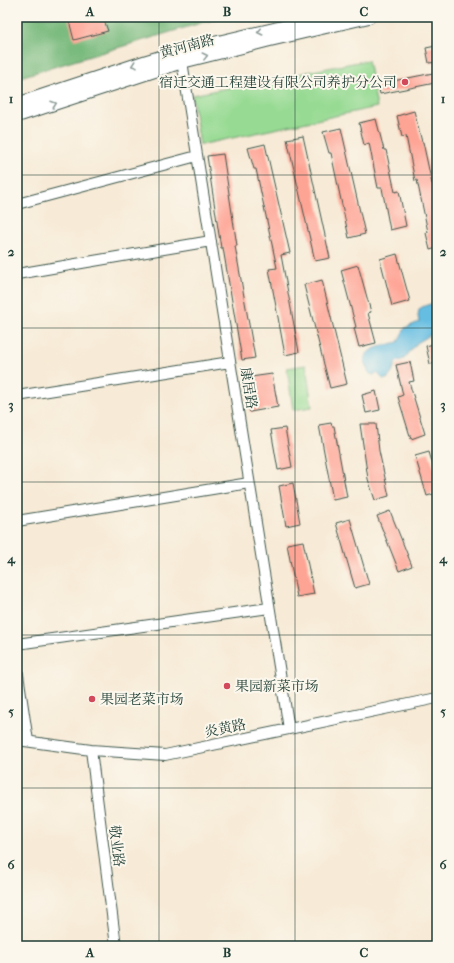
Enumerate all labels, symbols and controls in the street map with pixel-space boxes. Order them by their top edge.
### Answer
text: A [85,4,95,19]
text: B [223,4,232,19]
text: C [360,4,369,19]
one-way arrow [257,27,264,36]
street label: 黄河南路 [158,31,216,62]
one-way arrow [201,53,208,61]
one-way arrow [131,60,138,69]
place label: 宿迁交通工程建设有限公司养护分公司 [159,74,397,91]
marker: 宿迁交通工程建设有限公司养护分公司 [400,77,410,87]
text: 1 [9,91,14,106]
text: 1 [441,91,446,106]
one-way arrow [50,100,57,109]
text: 2 [8,244,15,259]
text: 2 [440,244,447,259]
street label: 康居路 [237,366,260,410]
text: 3 [8,397,14,413]
text: 3 [440,397,446,413]
text: 4 [6,551,16,567]
text: 4 [438,551,448,567]
place label: 果园新菜市场 [235,678,319,695]
marker: 果园新菜市场 [222,681,232,691]
place label: 果园老菜市场 [100,691,184,708]
marker: 果园老菜市场 [87,694,97,704]
text: 5 [8,704,14,719]
text: 5 [440,704,446,719]
street label: 炎黄路 [203,716,247,741]
street label: 敬业路 [106,824,127,868]
text: 6 [7,857,15,872]
text: 6 [439,857,447,872]
text: A [85,945,95,960]
text: B [223,945,232,960]
text: C [360,945,369,960]

